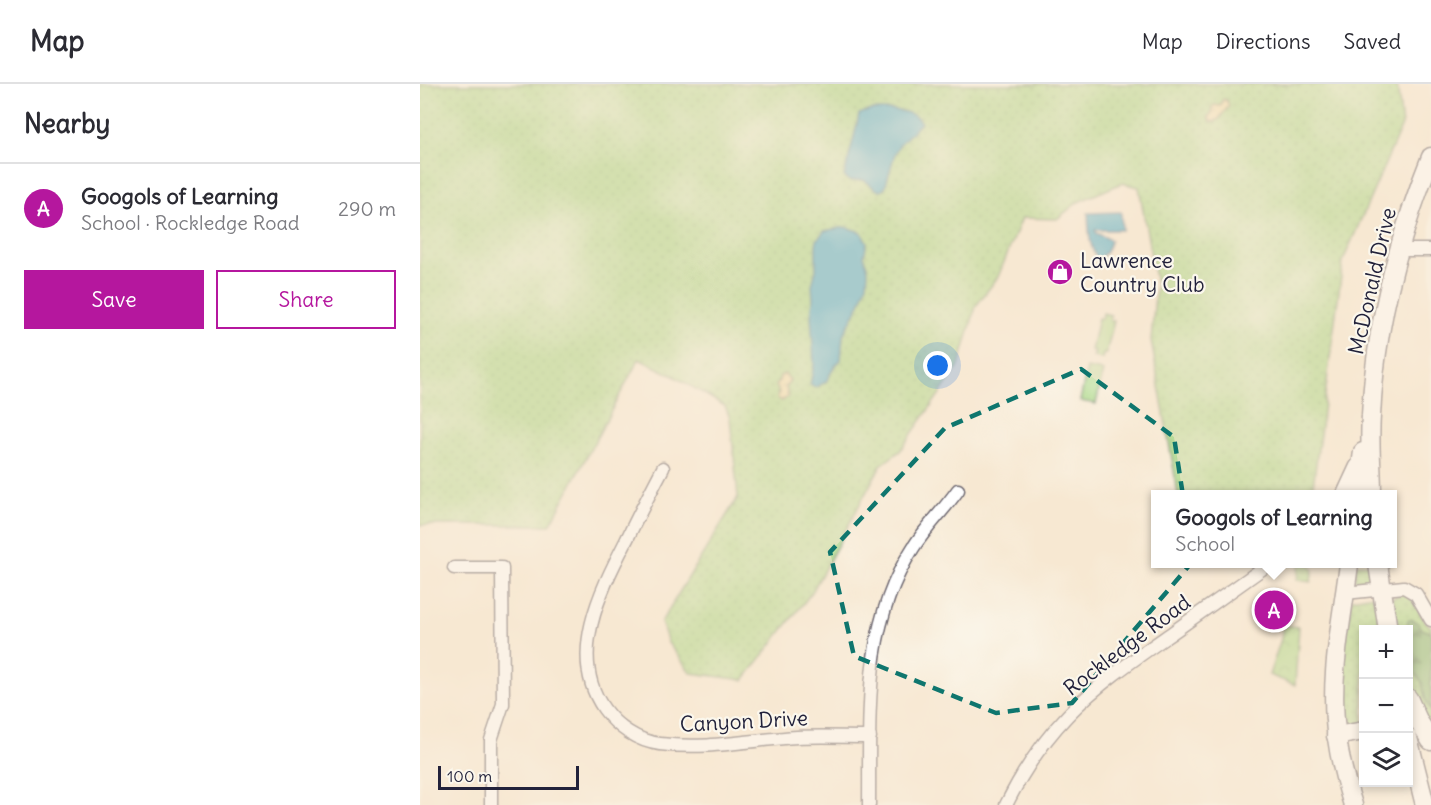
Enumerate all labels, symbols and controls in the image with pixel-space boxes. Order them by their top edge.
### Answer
text: Map [30,23,84,59]
text: Map [1142,28,1183,55]
text: Directions [1216,28,1310,55]
text: Saved [1343,28,1401,55]
text: Nearby [24,107,110,140]
text: Googols of Learning [81,182,278,210]
text: A [37,196,50,221]
text: 290 m [338,196,396,221]
street label: McDonald Drive [1342,205,1402,357]
text: School · Rockledge Road [81,210,300,235]
place label: Lawrence Country Club [1080,247,1205,298]
shop icon: Lawrence Country Club [1045,257,1075,287]
button: Save [24,270,204,329]
button: Share [216,270,396,329]
your location [923,351,952,380]
popup [1151,490,1397,568]
text: Googols of Learning [1175,503,1373,531]
text: School [1175,531,1235,556]
street label: Rockledge Road [1058,588,1196,702]
pin: A [1254,588,1294,632]
map controls [1359,625,1413,787]
button: + [1359,625,1413,679]
button: − [1359,679,1413,733]
street label: Canyon Drive [679,704,809,738]
button: layers [1359,733,1413,787]
scale bar [438,763,579,790]
text: 100 m [447,766,492,786]

